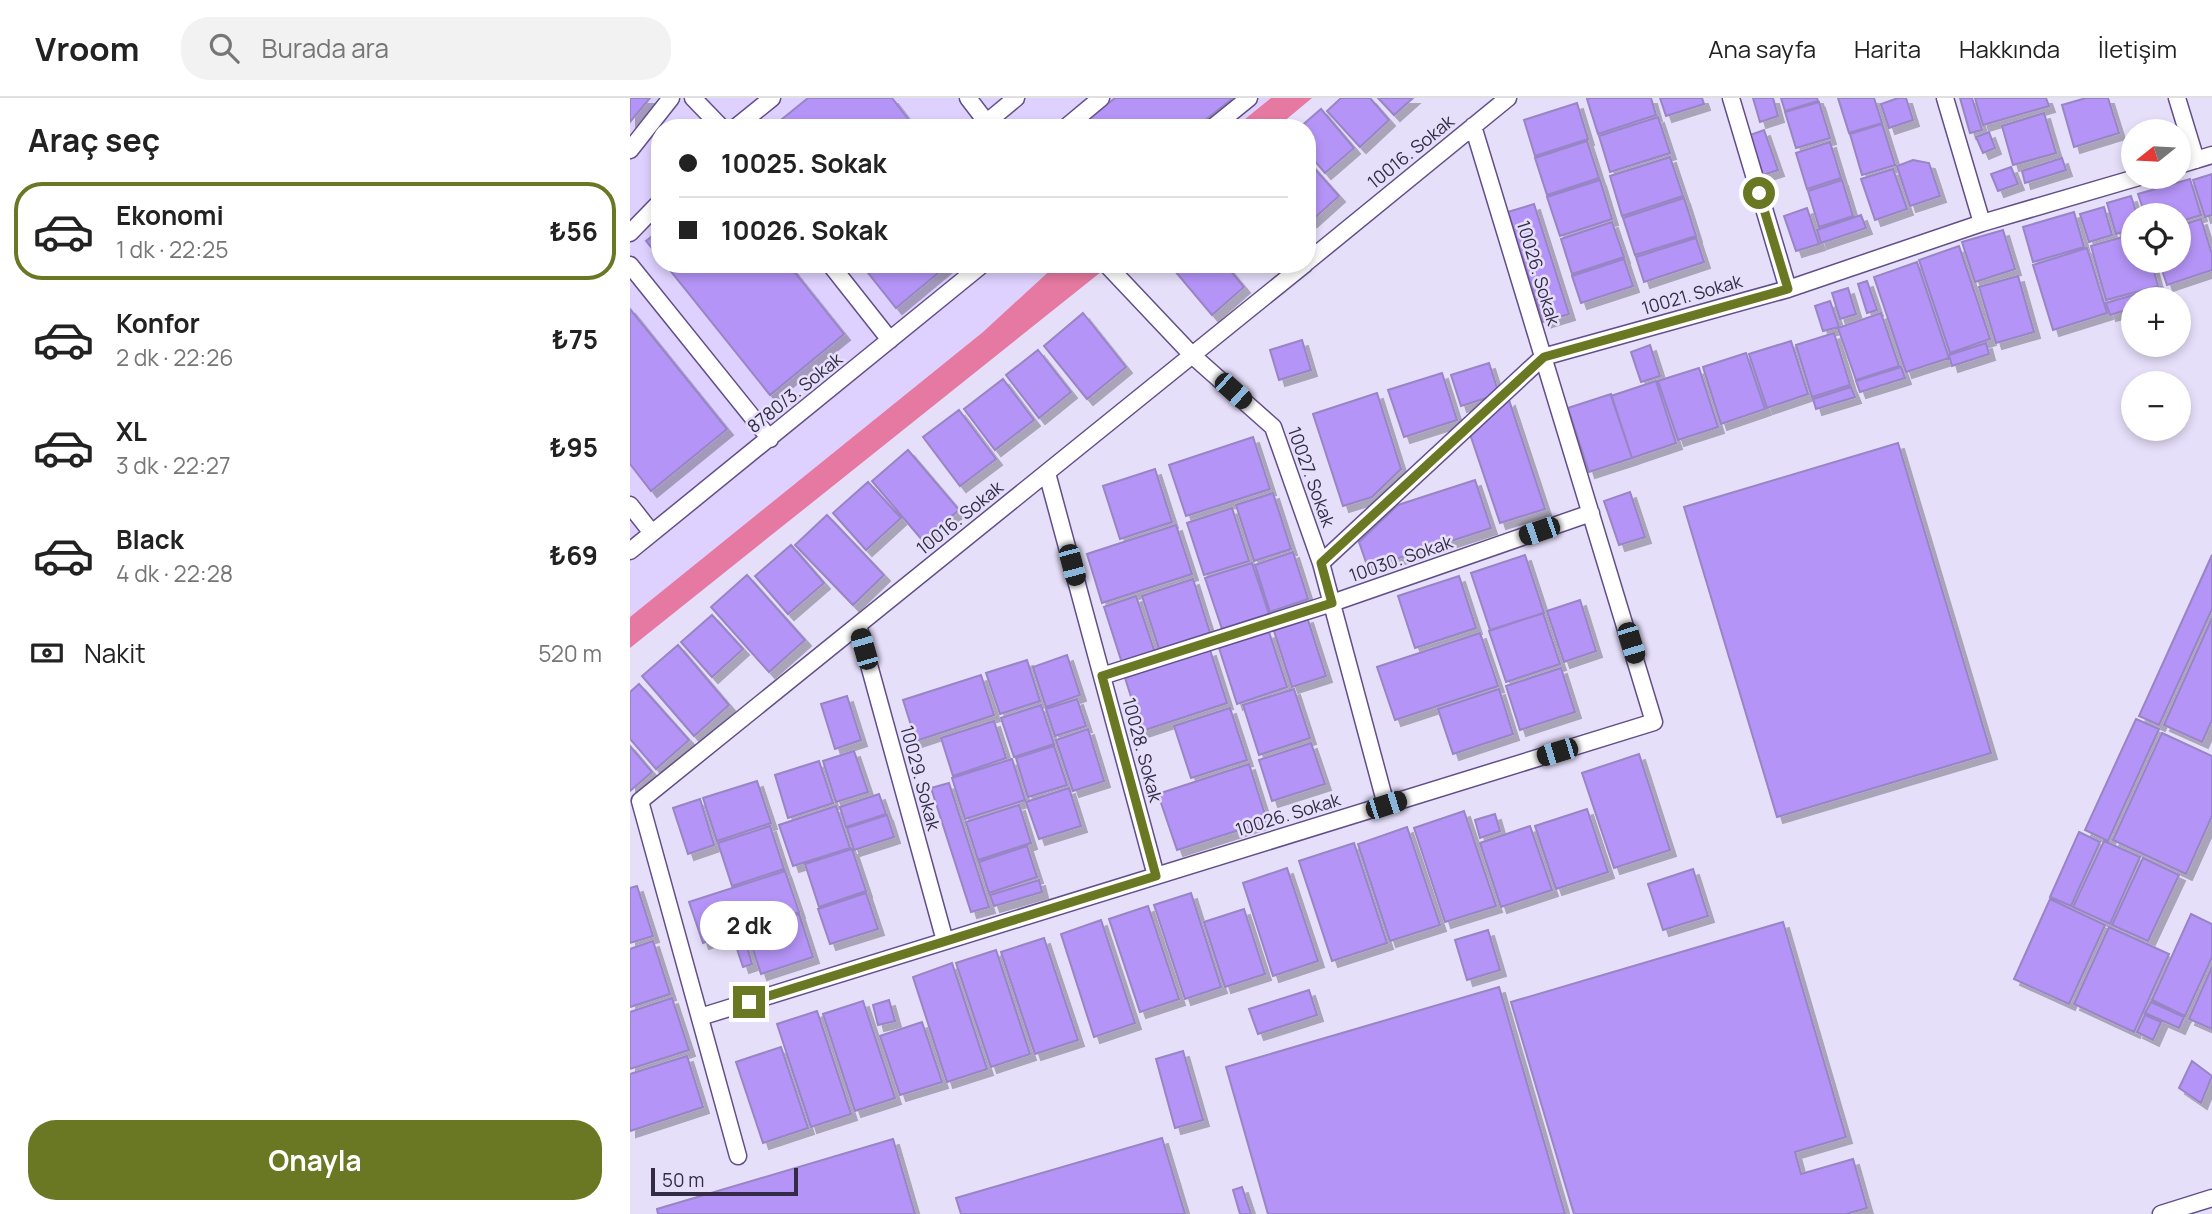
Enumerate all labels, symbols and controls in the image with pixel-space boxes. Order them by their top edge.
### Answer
search box [181,17,671,80]
text: Vroom [35,26,139,71]
icon: search [205,29,243,67]
text: Burada ara [261,30,389,66]
text: Ana sayfa [1708,32,1816,65]
text: Harita [1854,32,1921,65]
text: Hakkında [1959,32,2060,65]
text: İletişim [2098,32,2177,65]
street label: 10016. Sokak [1362,108,1460,194]
text: Araç seç [28,118,160,162]
north arrow [2121,119,2191,189]
map controls [2121,119,2191,441]
text: 10025. Sokak [721,145,887,181]
route start [1743,177,1775,209]
text: Ekonomi [116,197,224,233]
icon: car [32,200,95,263]
button: locate [2121,203,2191,273]
text: 10026. Sokak [721,212,887,248]
text: ₺56 [549,213,598,249]
street label: 10026. Sokak [1512,217,1567,329]
text: 1 dk · 22:25 [116,233,229,265]
street label: 10021. Sokak [1639,268,1746,320]
button: + [2121,287,2191,357]
text: Konfor [116,305,200,341]
icon: car [32,308,95,371]
text: ₺75 [552,321,598,357]
text: 2 dk · 22:26 [116,341,234,373]
street label: 8780/3. Sokak [742,346,848,438]
car [1211,369,1256,413]
button: − [2121,371,2191,441]
text: XL [116,413,147,449]
icon: car [32,416,95,479]
street label: 10027. Sokak [1283,423,1342,531]
text: ₺95 [549,429,598,465]
text: 3 dk · 22:27 [116,449,231,481]
street label: 10016. Sokak [911,474,1009,560]
car [1516,514,1563,548]
text: Black [116,521,184,557]
icon: car [32,524,95,587]
street label: 10030. Sokak [1346,529,1456,587]
text: ₺69 [549,537,598,573]
car [1057,542,1088,588]
text: 4 dk · 22:28 [116,557,233,589]
car [1615,620,1648,666]
car [849,626,880,672]
icon: cash [28,634,66,672]
text: Nakit [84,635,146,671]
text: 520 m [538,637,602,669]
street label: 10028. Sokak [1117,695,1169,806]
street label: 10029. Sokak [895,723,947,834]
car [1534,736,1581,768]
street label: 10026. Sokak [1232,786,1344,841]
car [1363,789,1410,821]
callout: 2 dk [700,900,798,950]
text: 2 dk [727,909,771,941]
route end [733,986,765,1018]
button: Onayla [28,1120,602,1200]
scale bar [651,1165,798,1197]
text: 50 m [662,1167,704,1193]

